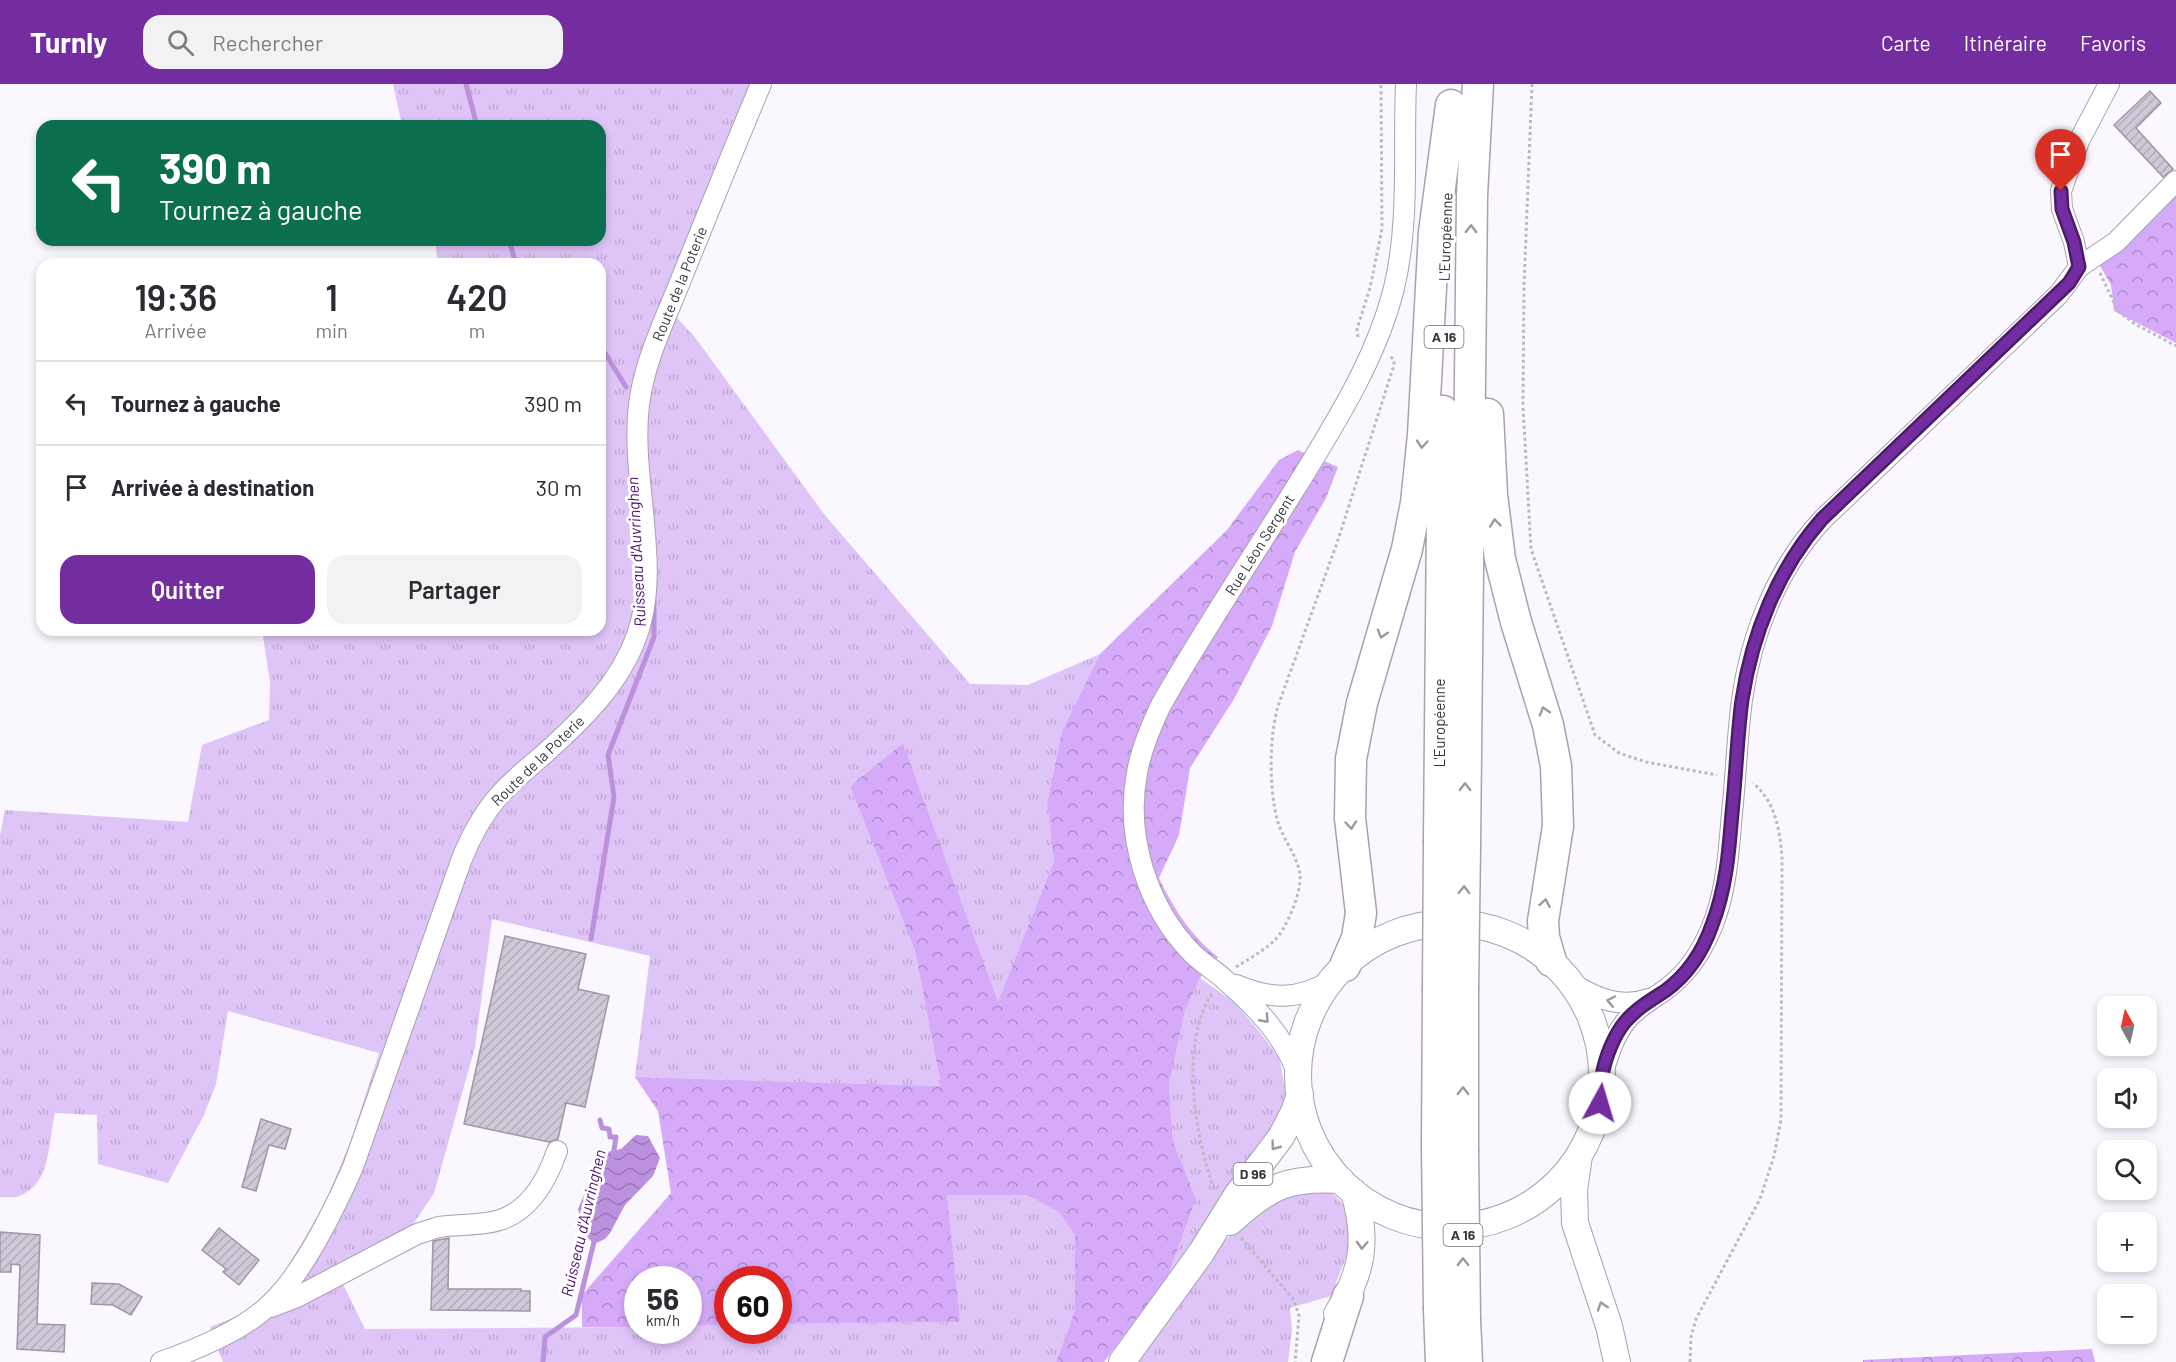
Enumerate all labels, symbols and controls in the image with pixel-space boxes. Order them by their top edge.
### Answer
search box [143,15,563,69]
text: Turnly [30,25,107,59]
icon: search [164,26,197,59]
text: Rechercher [212,29,323,55]
text: Carte [1881,30,1931,55]
text: Itinéraire [1964,30,2047,55]
text: Favoris [2080,30,2146,55]
pin [2035,129,2086,191]
icon: arrive [2044,138,2077,171]
text: 390 m [159,142,271,192]
icon: left [60,144,138,222]
street label: L'Européenne [1434,192,1456,282]
text: Tournez à gauche [159,193,362,225]
street label: Route de la Poterie [648,224,710,344]
one-way arrow [1465,224,1477,233]
text: 19:36 [134,275,217,318]
text: 1 [325,275,338,318]
text: 420 [446,275,508,318]
text: Arrivée [145,318,207,342]
text: min [315,318,348,342]
text: m [469,318,485,342]
road number: A 16 [1424,326,1464,348]
icon: left [60,387,93,420]
text: Tournez à gauche [111,390,281,416]
text: 390 m [524,390,582,416]
one-way arrow [1416,439,1429,449]
icon: arrive [60,471,93,504]
text: Arrivée à destination [111,474,314,500]
text: 30 m [536,474,582,500]
water label: Ruisseau d'Auvringhen [622,476,649,628]
street label: Rue Léon Sergent [1221,491,1297,598]
one-way arrow [1489,518,1502,527]
button: Quitter [60,555,315,624]
button: Partager [327,555,582,624]
one-way arrow [1377,628,1389,639]
street label: L'Européenne [1430,679,1448,767]
one-way arrow [1539,706,1551,717]
street label: Route de la Poterie [487,711,587,809]
one-way arrow [1459,783,1471,792]
one-way arrow [1344,820,1357,830]
one-way arrow [1458,885,1470,894]
one-way arrow [1538,899,1551,909]
one-way arrow [1607,995,1617,1008]
north arrow [2097,996,2157,1056]
map controls [2097,996,2157,1344]
one-way arrow [1258,1012,1269,1023]
button: sound [2097,1068,2157,1128]
position arrow [1568,1071,1632,1135]
one-way arrow [1457,1087,1469,1096]
one-way arrow [1271,1139,1282,1150]
button: search [2097,1140,2157,1200]
water label: Ruisseau d'Auvringhen [556,1147,609,1298]
road number: D 96 [1234,1163,1272,1185]
button: + [2097,1212,2157,1272]
road number: A 16 [1444,1224,1482,1246]
one-way arrow [1356,1240,1369,1249]
one-way arrow [1457,1257,1470,1266]
speed limit sign: 60 [714,1266,792,1344]
text: 56 [647,1280,679,1316]
button: − [2097,1284,2157,1344]
one-way arrow [1597,1301,1609,1312]
text: km/h [646,1311,680,1329]

